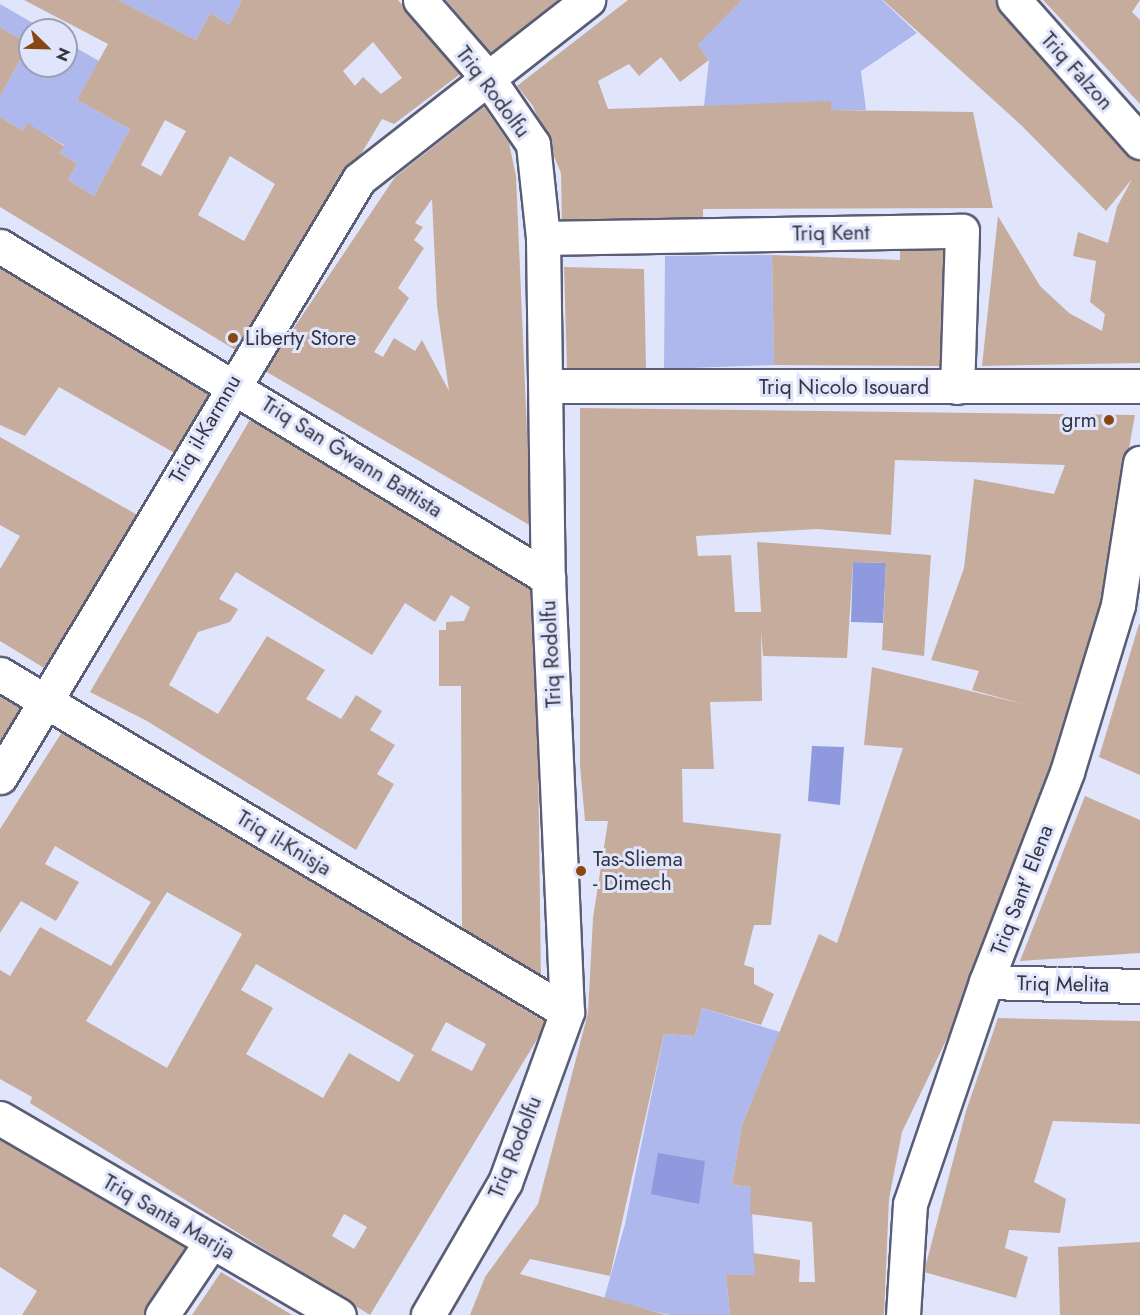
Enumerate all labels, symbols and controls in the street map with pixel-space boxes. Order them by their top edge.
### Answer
north arrow [18,18,78,78]
street label: Triq Falzon [1036,27,1118,115]
street label: Triq Rodolfu [451,41,535,143]
text: N [50,44,76,65]
street label: Triq Kent [792,220,870,246]
place label: Liberty Store [245,325,356,351]
marker: Liberty Store [226,331,240,345]
street label: Triq il-Karmnu [164,370,246,488]
street label: Triq Nicolo Isouard [759,374,929,400]
street label: Triq San Ġwann Battista [257,391,447,523]
place label: grm [1061,407,1097,433]
marker: grm [1102,413,1116,427]
street label: Triq Rodolfu [536,600,566,708]
street label: Triq il-Knisja [232,805,336,881]
street label: Triq Sant' Elena [986,821,1058,959]
place label: Tas-Sliema - Dimech [593,846,683,896]
marker: Tas-Sliema - Dimech [574,864,588,878]
street label: Triq Melita [1017,971,1109,997]
street label: Triq Rodolfu [483,1092,547,1202]
street label: Triq Santa Marija [99,1169,239,1265]

